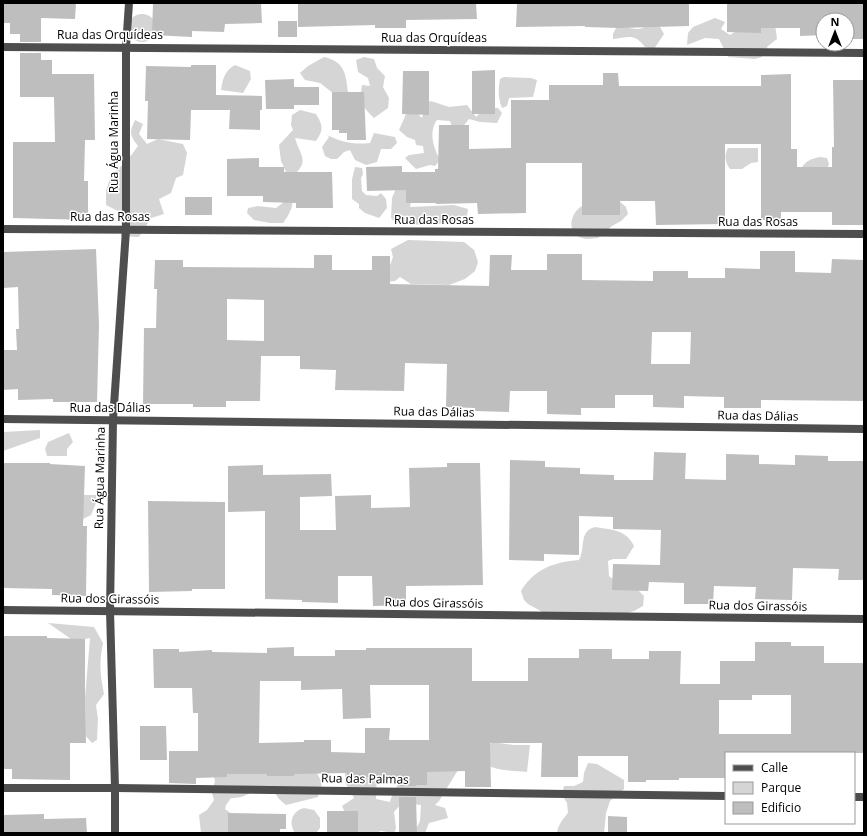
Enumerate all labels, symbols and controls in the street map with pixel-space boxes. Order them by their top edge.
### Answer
north arrow [815,12,855,52]
text: N [831,14,839,29]
street label: Rua das Orquídeas [57,26,163,43]
street label: Rua das Orquídeas [381,29,487,46]
street label: Rua Água Marinha [105,91,122,193]
street label: Rua das Rosas [70,208,150,225]
street label: Rua das Rosas [394,211,474,228]
street label: Rua das Rosas [718,213,798,230]
street label: Rua das Dálias [69,399,151,416]
street label: Rua das Dálias [393,402,475,421]
street label: Rua das Dálias [717,406,799,425]
street label: Rua Água Marinha [90,427,109,529]
street label: Rua dos Girassóis [61,589,160,608]
street label: Rua dos Girassóis [385,593,484,612]
street label: Rua dos Girassóis [709,596,808,615]
legend [725,752,855,824]
text: Calle [761,759,788,776]
street label: Rua das Palmas [321,769,409,788]
text: Parque [761,779,801,796]
text: Edificio [761,799,801,816]

